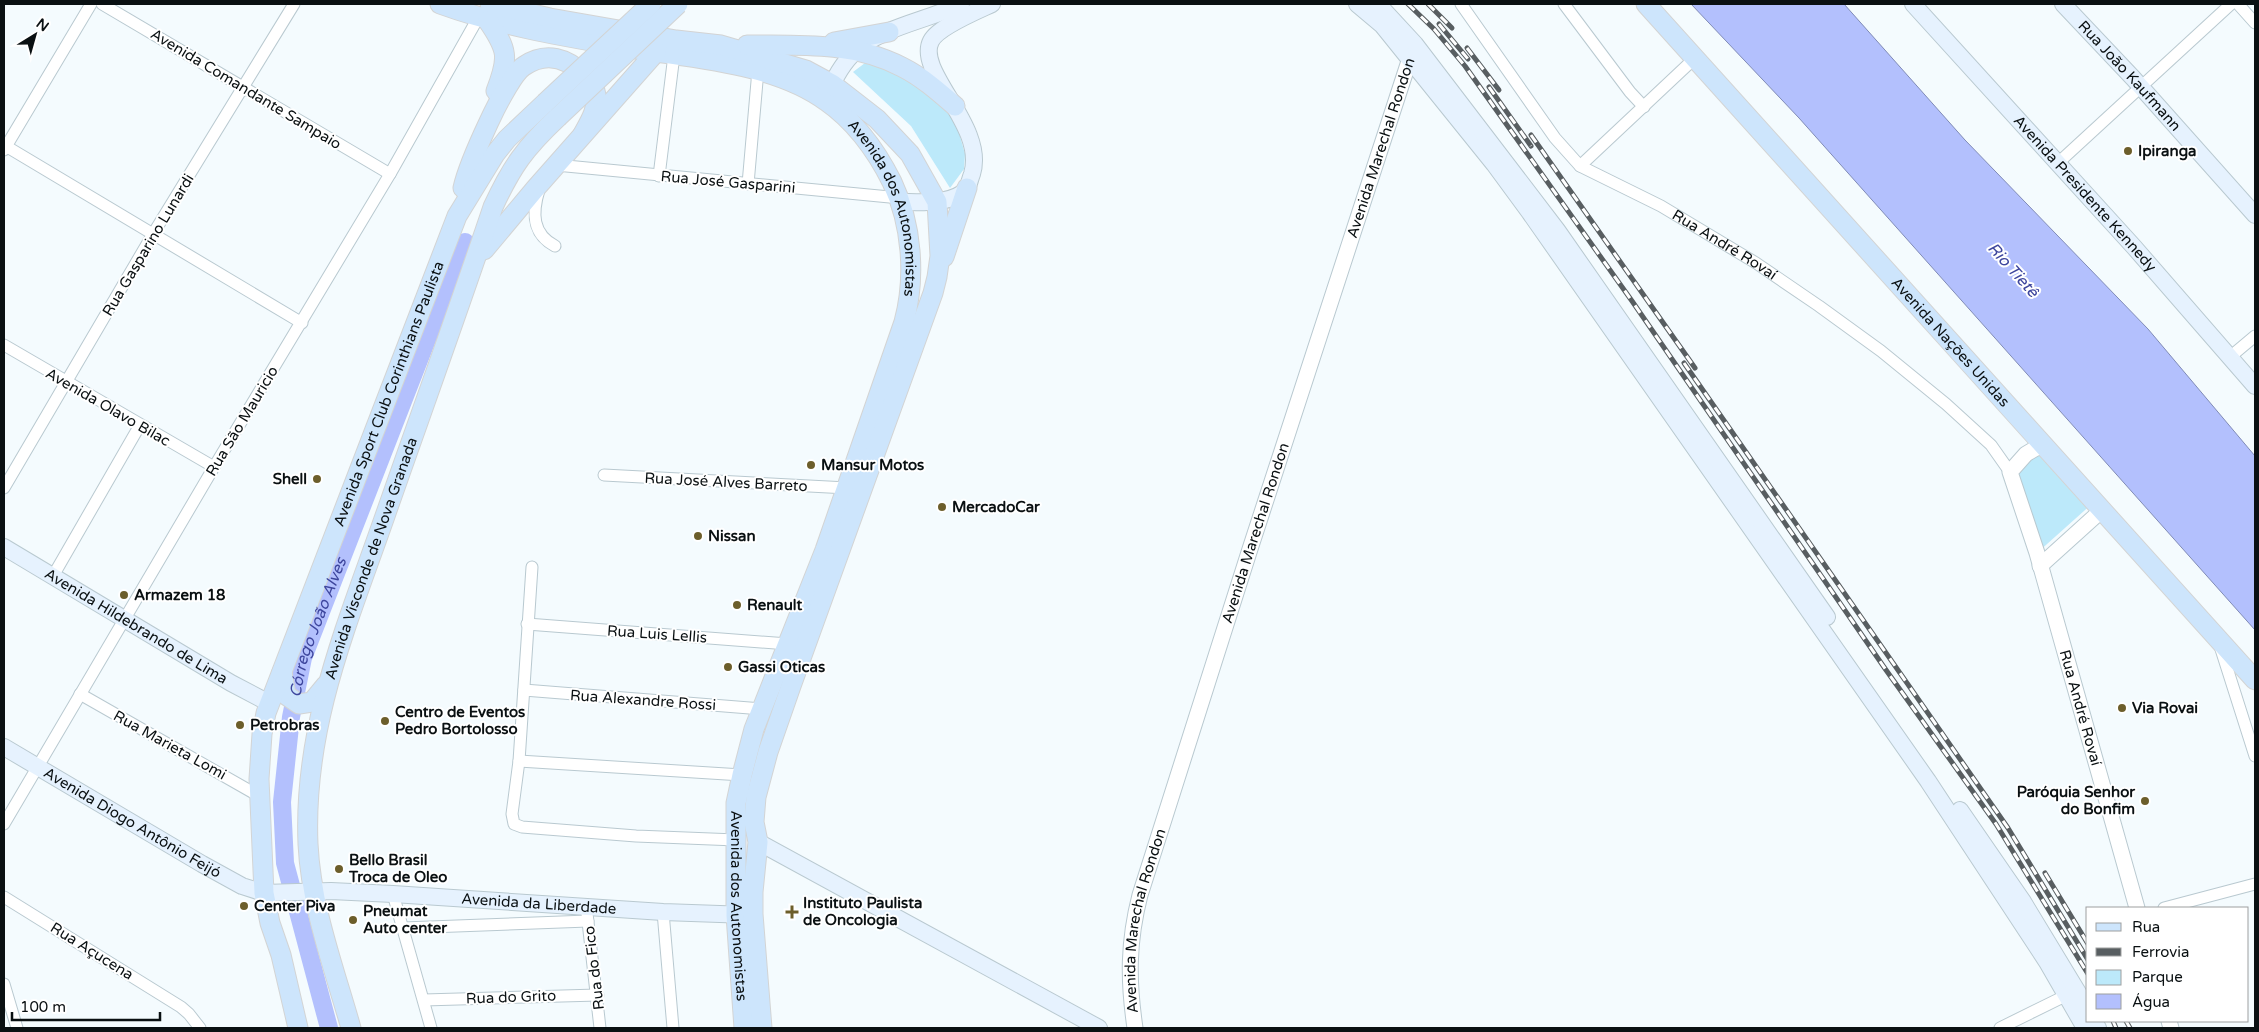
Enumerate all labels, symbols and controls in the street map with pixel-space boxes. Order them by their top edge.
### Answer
north arrow [10,10,60,60]
text: N [33,15,52,35]
street label: Rua João Kaufmann [2074,17,2185,135]
street label: Avenida Comandante Sampaio [147,25,345,153]
street label: Avenida Marechal Rondon [1343,55,1419,240]
street label: Avenida Presidente Kennedy [2010,112,2160,275]
street label: Avenida dos Autonomistas [844,116,920,298]
place label: Ipiranga [2138,142,2197,161]
marker: Ipiranga [2122,145,2134,157]
street label: Rua José Gasparini [660,167,796,197]
street label: Rua Gasparino Lunardi [98,171,198,319]
street label: Rua André Rovaí [1669,206,1781,284]
water label: Rio Tietê [1983,238,2043,302]
street label: Avenida Sport Club Corinthians Paulista [330,259,448,529]
street label: Avenida Nações Unidas [1888,274,2013,410]
street label: Rua São Mauricio [202,363,282,479]
street label: Avenida Olavo Bilac [43,364,173,450]
street label: Avenida Visconde de Nova Granada [321,435,421,682]
street label: Avenida Marechal Rondon [1218,441,1293,626]
place label: Mansur Motos [821,456,924,474]
marker: Mansur Motos [805,459,817,471]
street label: Rua José Alves Barreto [644,469,808,495]
place label: Shell [273,470,307,488]
marker: Shell [311,473,323,485]
place label: MercadoCar [952,498,1040,516]
marker: MercadoCar [936,501,948,513]
place label: Nissan [708,527,756,545]
marker: Nissan [692,530,704,542]
water label: Córrego João Alves [285,554,352,699]
street label: Avenida Hildebrando de Lima [41,564,231,688]
place label: Armazem 18 [134,586,226,604]
marker: Armazem 18 [118,589,130,601]
place label: Renault [747,596,803,614]
marker: Renault [731,599,743,611]
street label: Rua Luis Lellis [606,622,708,646]
street label: Rua André Rovaí [2056,648,2106,768]
place label: Gassi Oticas [738,658,825,676]
marker: Gassi Oticas [722,661,734,673]
street label: Rua Alexandre Rossi [569,686,717,714]
place label: Via Rovai [2132,699,2198,717]
marker: Via Rovai [2116,702,2128,714]
place label: Centro de Eventos Pedro Bortolosso [395,703,525,738]
street label: Rua Marieta Lomi [110,706,230,784]
marker: Centro de Eventos Pedro Bortolosso [379,715,391,727]
place label: Petrobras [250,716,320,734]
marker: Petrobras [234,719,246,731]
street label: Avenida Diogo Antônio Feijó [40,763,224,882]
place label: Paróquia Senhor do Bonfim [2017,783,2135,818]
marker: Paróquia Senhor do Bonfim [2139,795,2151,807]
street label: Avenida dos Autonomistas [727,811,751,1002]
street label: Avenida Marechal Rondon [1121,826,1170,1014]
place label: Bello Brasil Troca de Oleo [348,851,447,886]
marker: Bello Brasil Troca de Oleo [333,863,345,875]
street label: Avenida da Liberdade [461,890,617,918]
place label: Instituto Paulista de Oncologia [803,894,922,930]
place label: Center Piva [254,897,335,915]
marker: Center Piva [238,900,250,912]
place label: Pneumat Auto center [363,902,447,937]
marker: Instituto Paulista de Oncologia [785,905,799,919]
legend [2086,907,2249,1022]
marker: Pneumat Auto center [347,914,359,926]
street label: Rua Açucena [47,918,137,984]
text: Rua [2132,918,2160,936]
street label: Rua do Fico [580,925,608,1011]
text: Ferrovia [2132,943,2189,961]
text: Parque [2132,968,2183,986]
street label: Rua do Grito [466,986,556,1008]
scale bar [12,990,160,1022]
text: Água [2132,993,2170,1011]
text: 100 m [20,998,66,1016]

